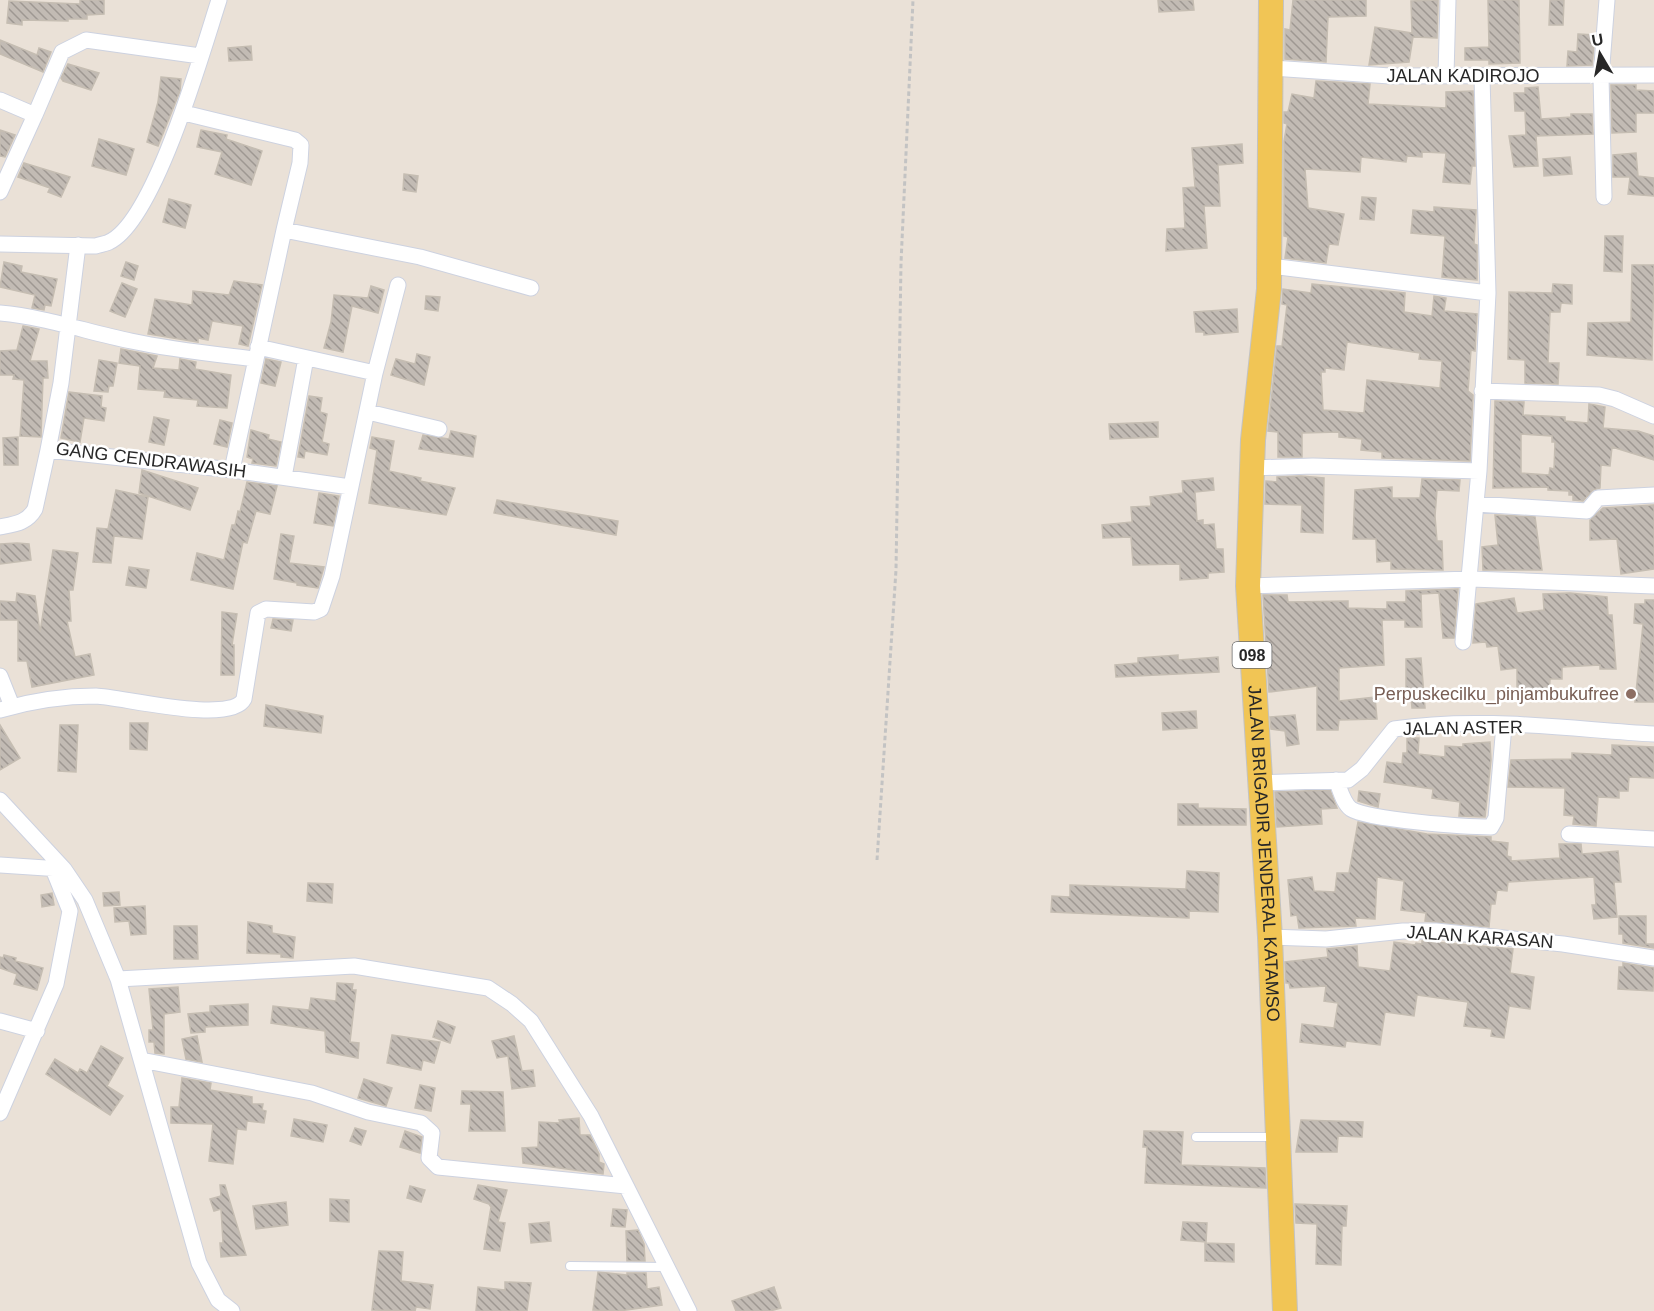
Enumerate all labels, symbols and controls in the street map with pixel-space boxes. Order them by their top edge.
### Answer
north arrow [1570,24,1630,84]
text: U [1590,30,1605,49]
street label: JALAN KADIROJO [1386,66,1540,86]
street label: GANG CENDRAWASIH [55,438,247,482]
road number: 098 [1232,642,1272,668]
place label: Perpuskecilku_pinjambukufree [1374,684,1619,705]
street label: JALAN BRIGADIR JENDERAL KATAMSO [1244,685,1283,1022]
marker: Perpuskecilku_pinjambukufree [1624,687,1638,701]
street label: JALAN ASTER [1403,717,1523,739]
street label: JALAN KARASAN [1406,922,1554,952]

